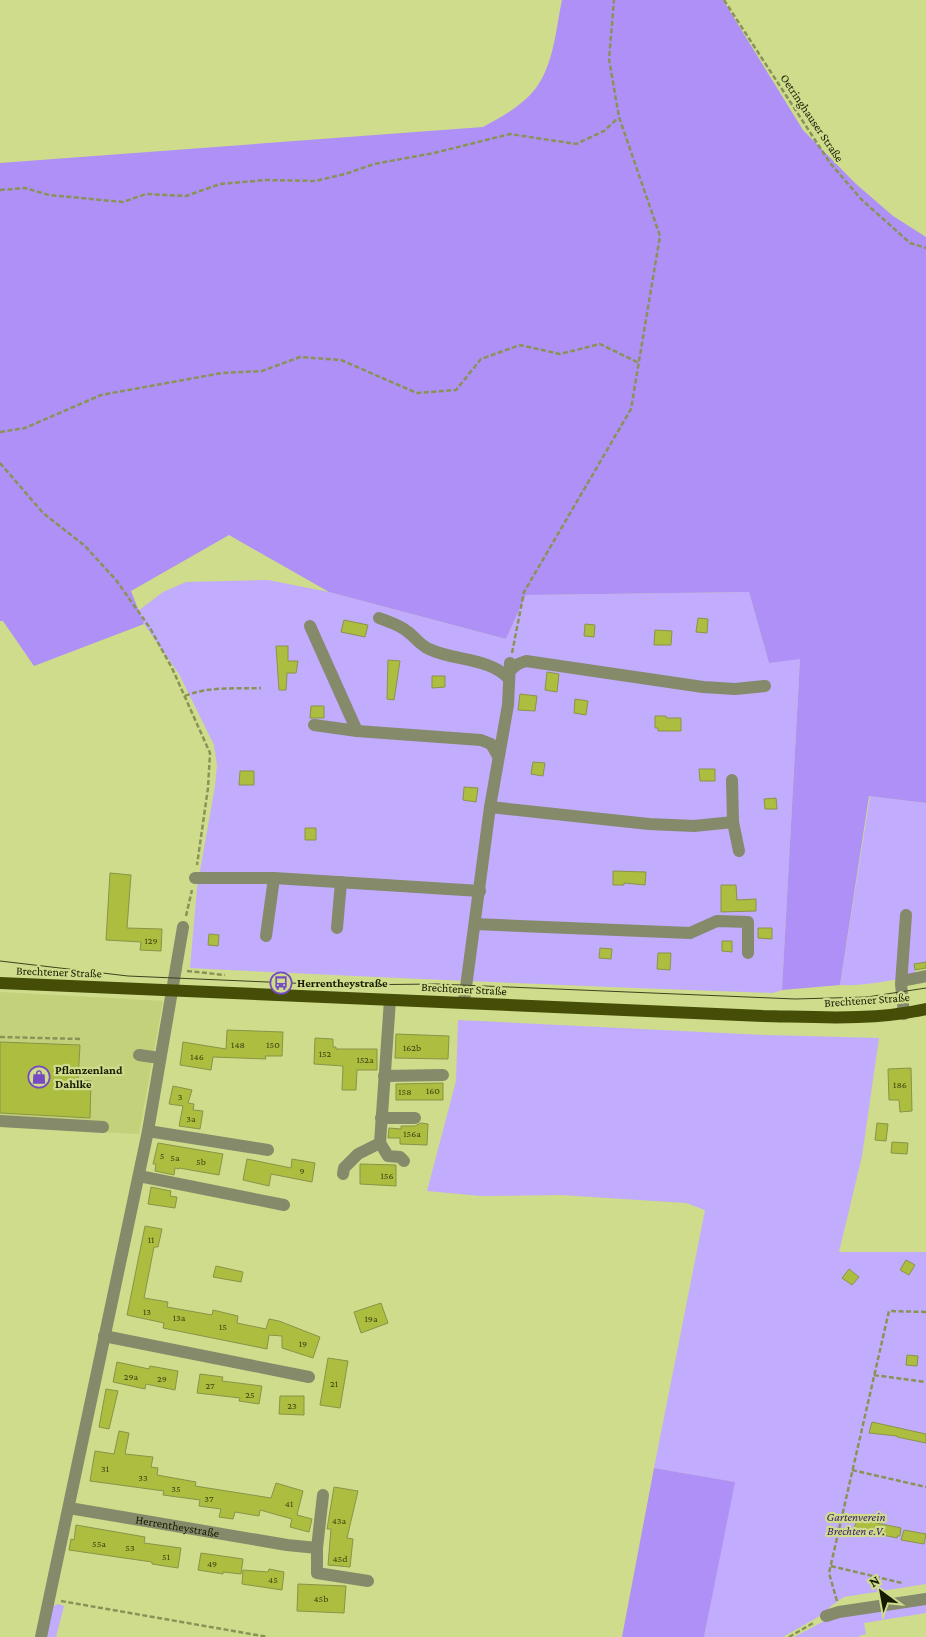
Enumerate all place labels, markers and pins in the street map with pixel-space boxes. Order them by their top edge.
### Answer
bus stop icon: Herrentheystraße [269,971,293,995]
place label: Herrentheystraße [297,976,388,990]
place label: Pflanzenland Dahlke [55,1063,123,1091]
shop icon: Pflanzenland Dahlke [27,1065,51,1089]

